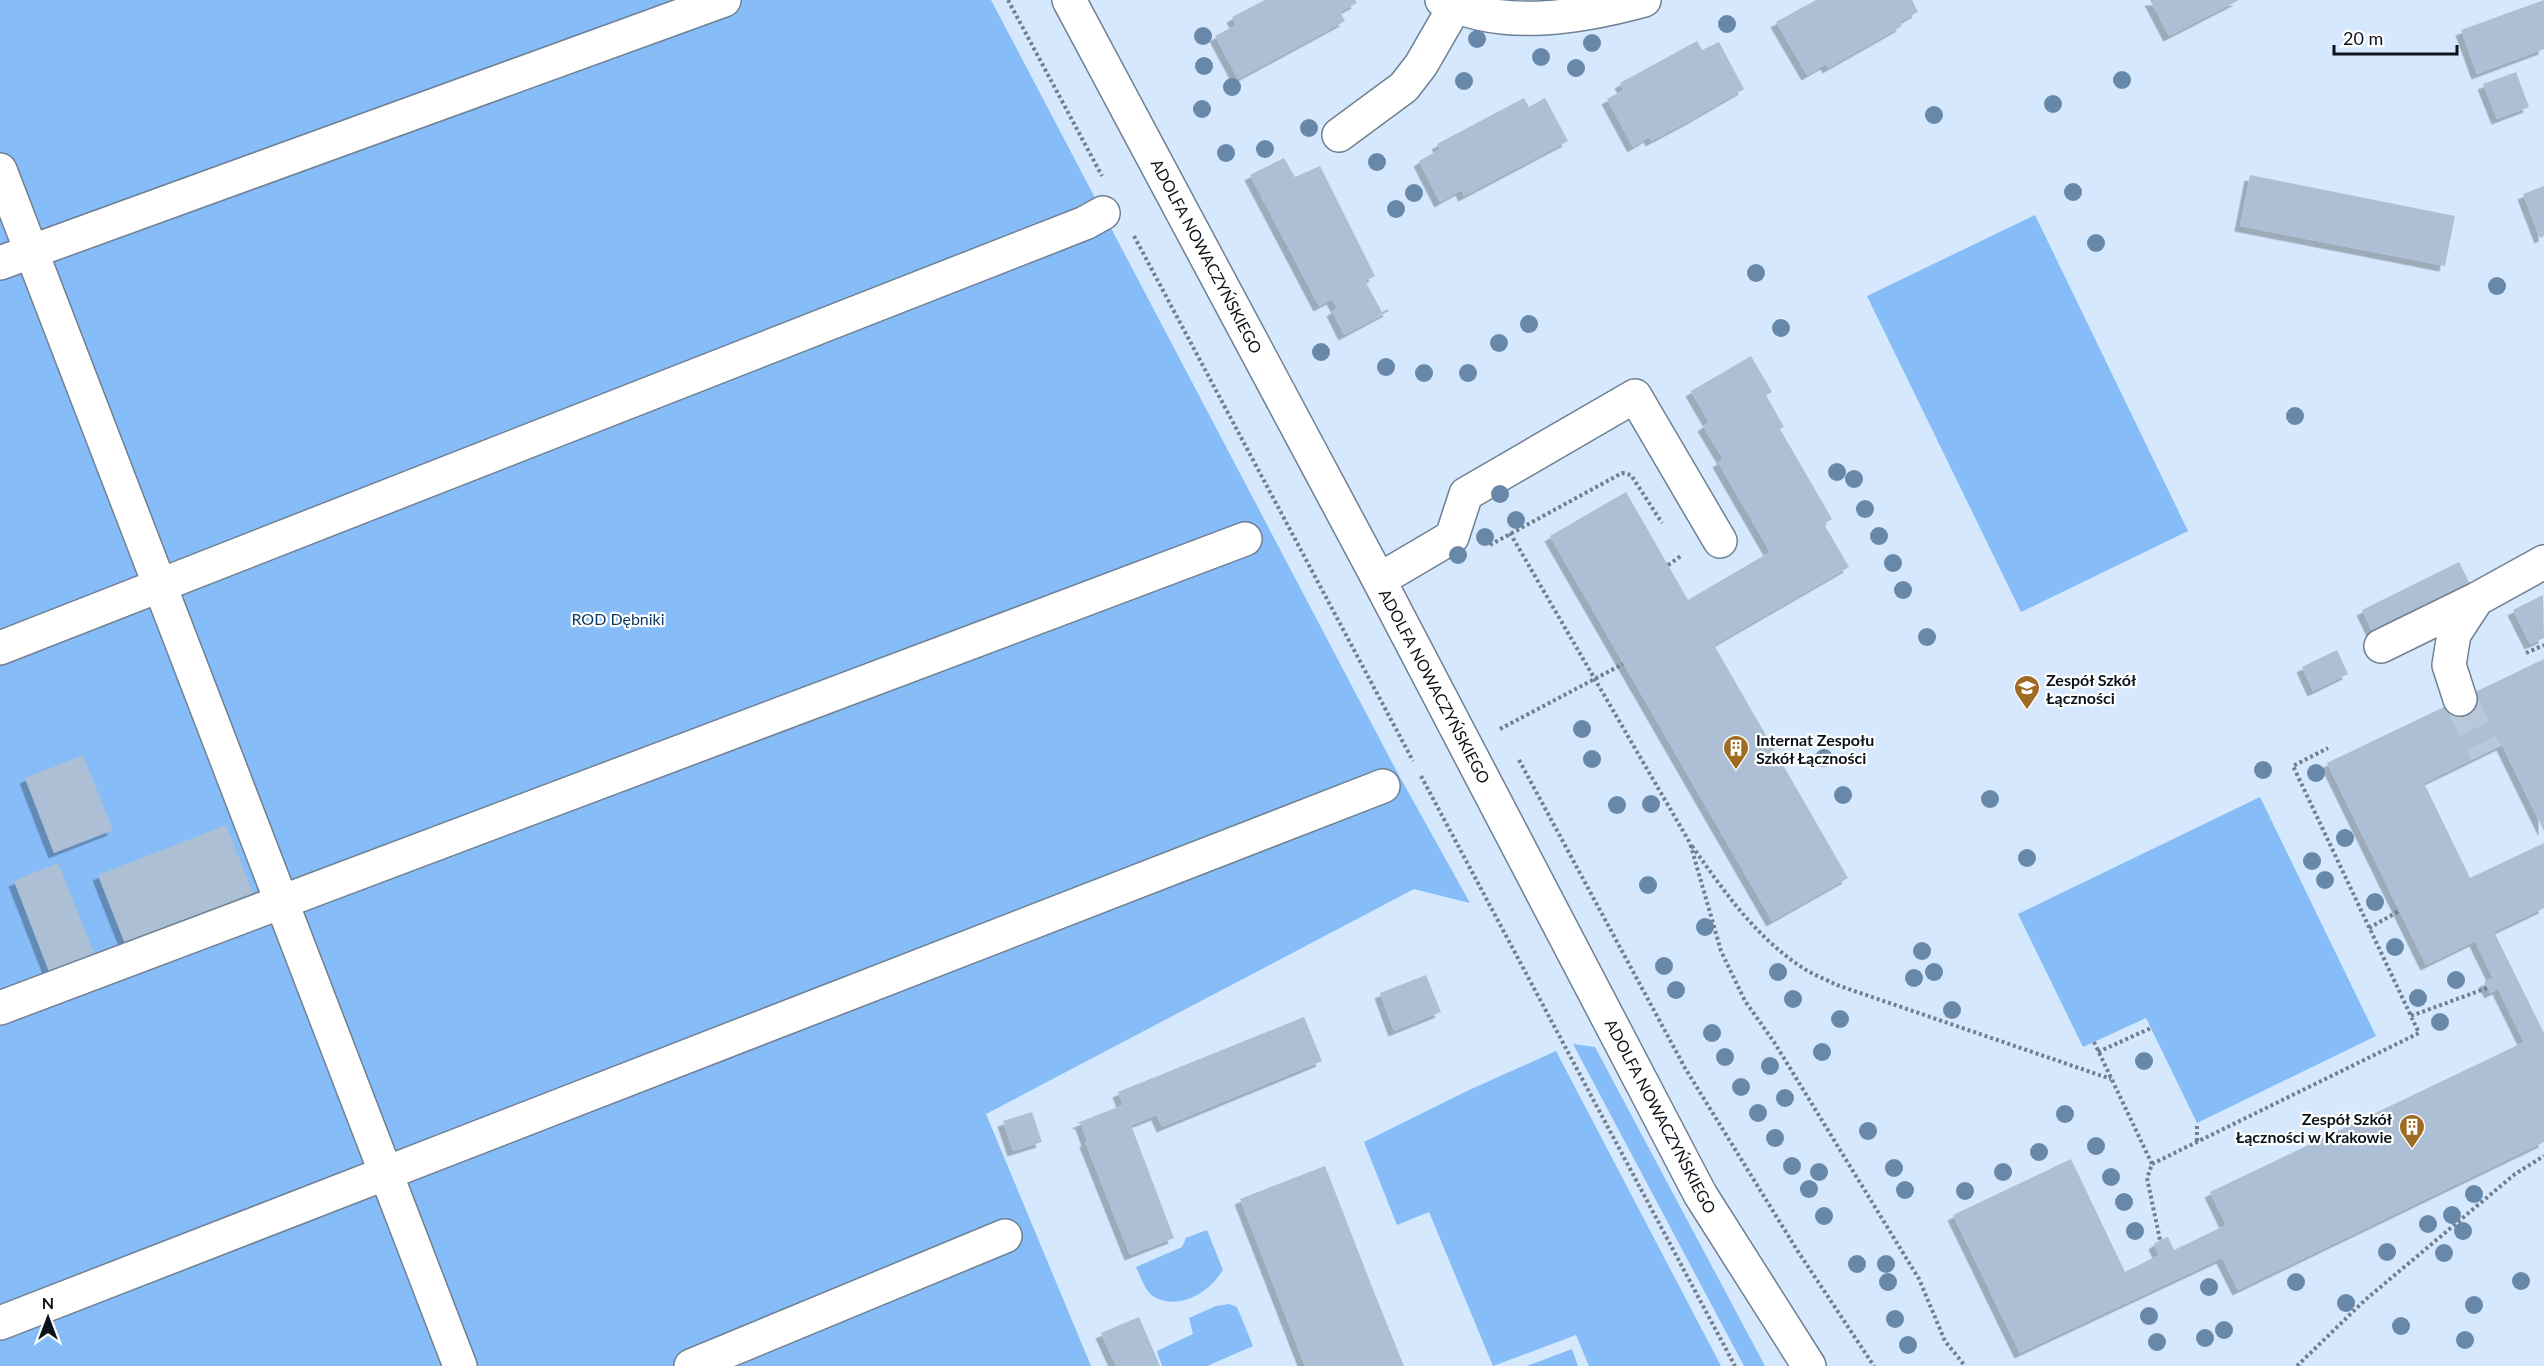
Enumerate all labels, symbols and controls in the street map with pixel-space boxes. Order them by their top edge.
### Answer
scale bar [2334,18,2457,56]
text: 20 m [2343,27,2383,49]
street label: ADOLFA NOWACZYŃSKIEGO [1148,155,1267,357]
street label: ADOLFA NOWACZYŃSKIEGO [1376,585,1495,787]
park label: ROD Dębniki [571,609,665,628]
place label: Zespół Szkół Łączności [2046,670,2137,707]
school or university icon: Zespół Szkół Łączności [2012,673,2042,711]
place label: Internat Zespołu Szkół Łączności [1756,730,1874,767]
building icon: Internat Zespołu Szkół Łączności [1721,733,1751,771]
street label: ADOLFA NOWACZYŃSKIEGO [1602,1015,1721,1217]
place label: Zespół Szkół Łączności w Krakowie [2236,1109,2393,1146]
building icon: Zespół Szkół Łączności w Krakowie [2397,1112,2427,1150]
north arrow [18,1288,78,1348]
text: N [42,1293,54,1312]

